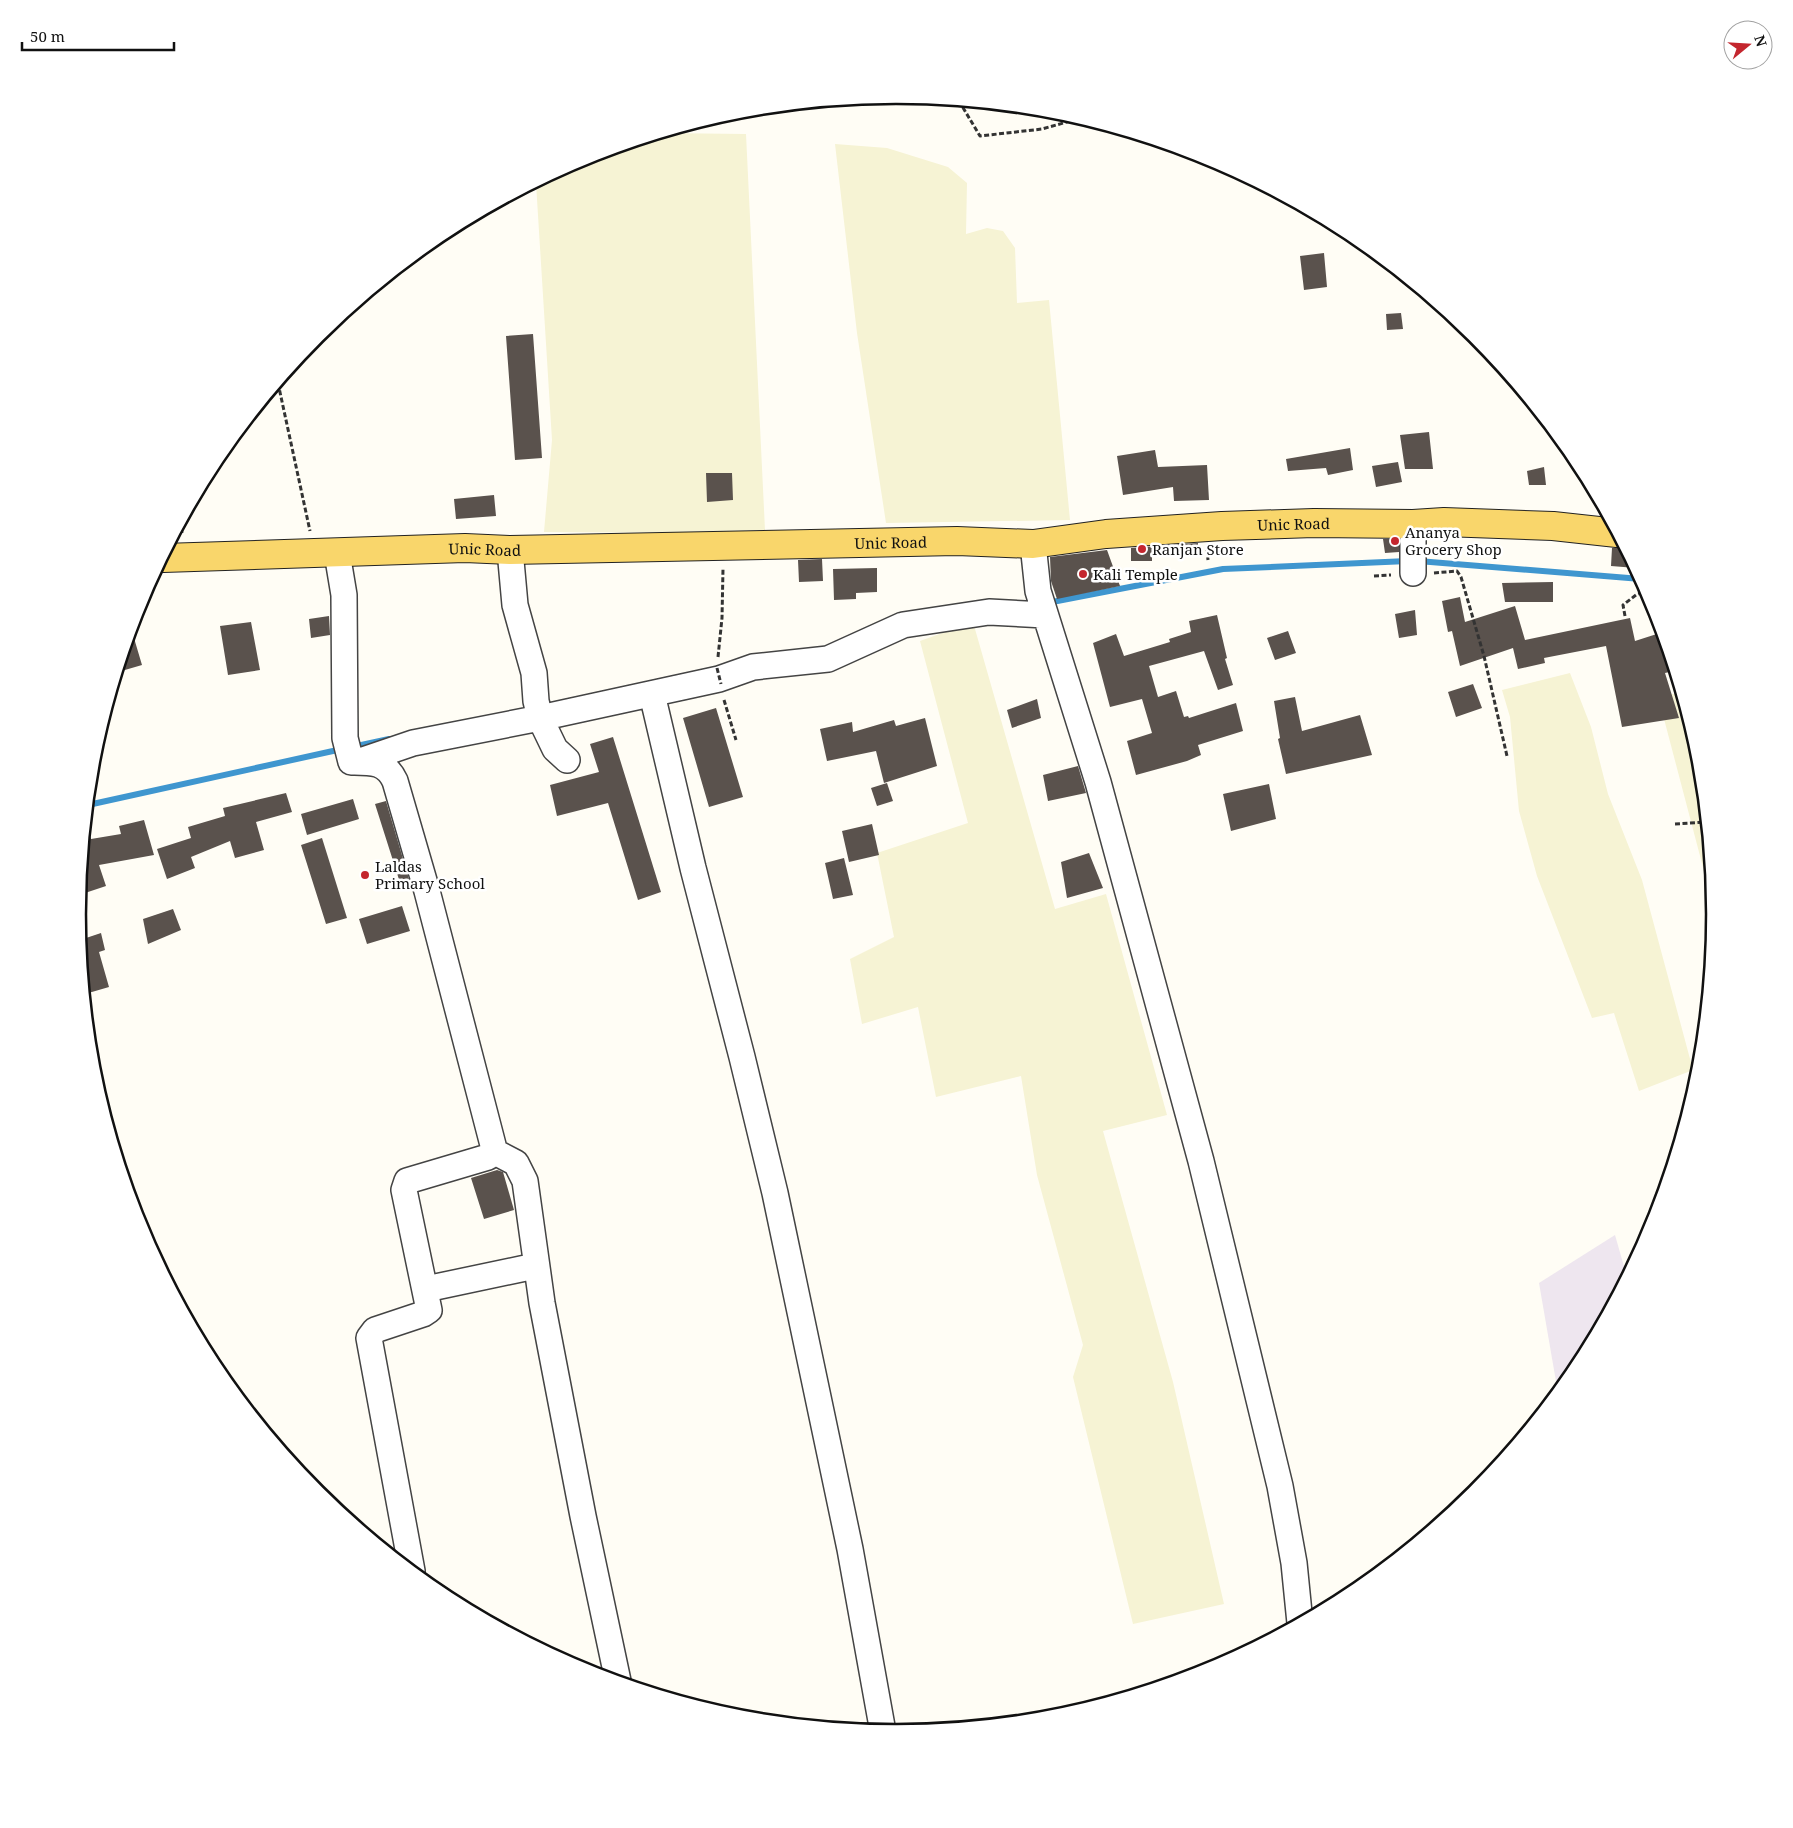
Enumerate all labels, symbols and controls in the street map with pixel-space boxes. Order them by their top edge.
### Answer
scale bar [22,20,175,52]
north arrow [1723,20,1773,70]
text: 50 m [30,26,65,46]
text: N [1750,33,1772,49]
street label: Unic Road [1257,513,1330,535]
place label: Ananya Grocery Shop [1405,522,1502,559]
street label: Unic Road [854,532,927,553]
marker: Ananya Grocery Shop [1389,535,1401,547]
street label: Unic Road [448,538,521,560]
place label: Ranjan Store [1152,539,1244,559]
marker: Ranjan Store [1136,543,1148,555]
place label: Kali Temple [1093,564,1178,584]
marker: Kali Temple [1077,568,1089,580]
place label: Laldas Primary School [375,856,485,893]
marker: Laldas Primary School [359,869,371,881]

